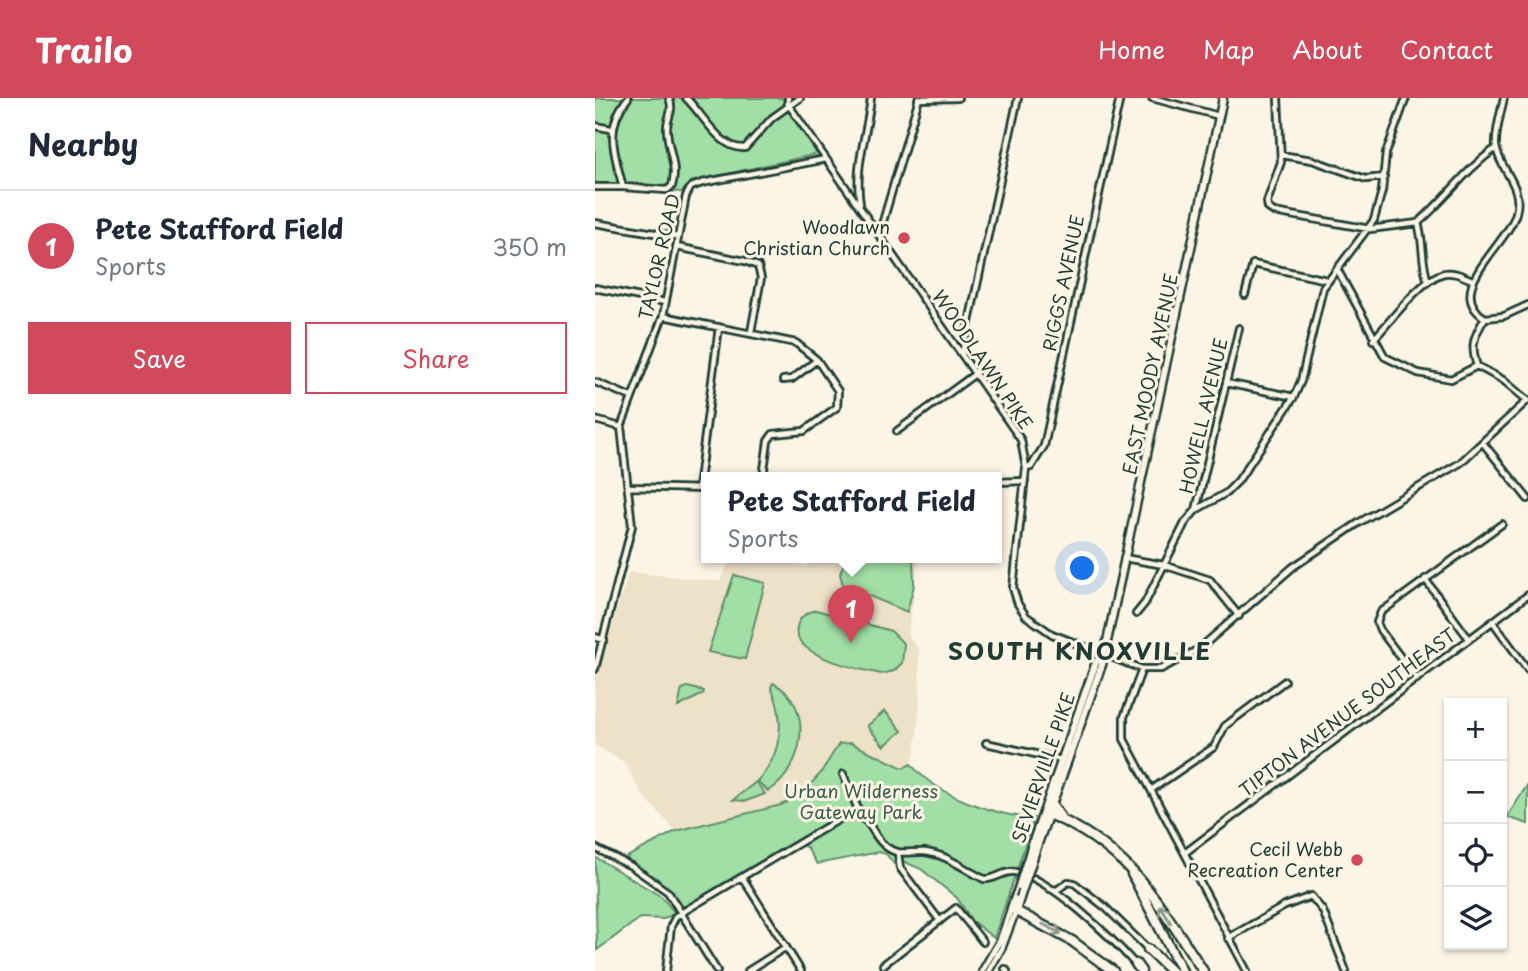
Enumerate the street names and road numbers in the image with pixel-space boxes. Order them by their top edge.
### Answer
street label: TAYLOR ROAD [631,191,686,322]
street label: RIGGS AVENUE [1035,212,1090,353]
street label: EAST MOODY AVENUE [1115,270,1184,477]
street label: WOODLAWN PIKE [926,284,1040,434]
street label: HOWELL AVENUE [1171,335,1234,496]
street label: TIPTON AVENUE SOUTHEAST [1233,621,1462,802]
street label: SEVIERVILLE PIKE [1004,689,1081,846]

